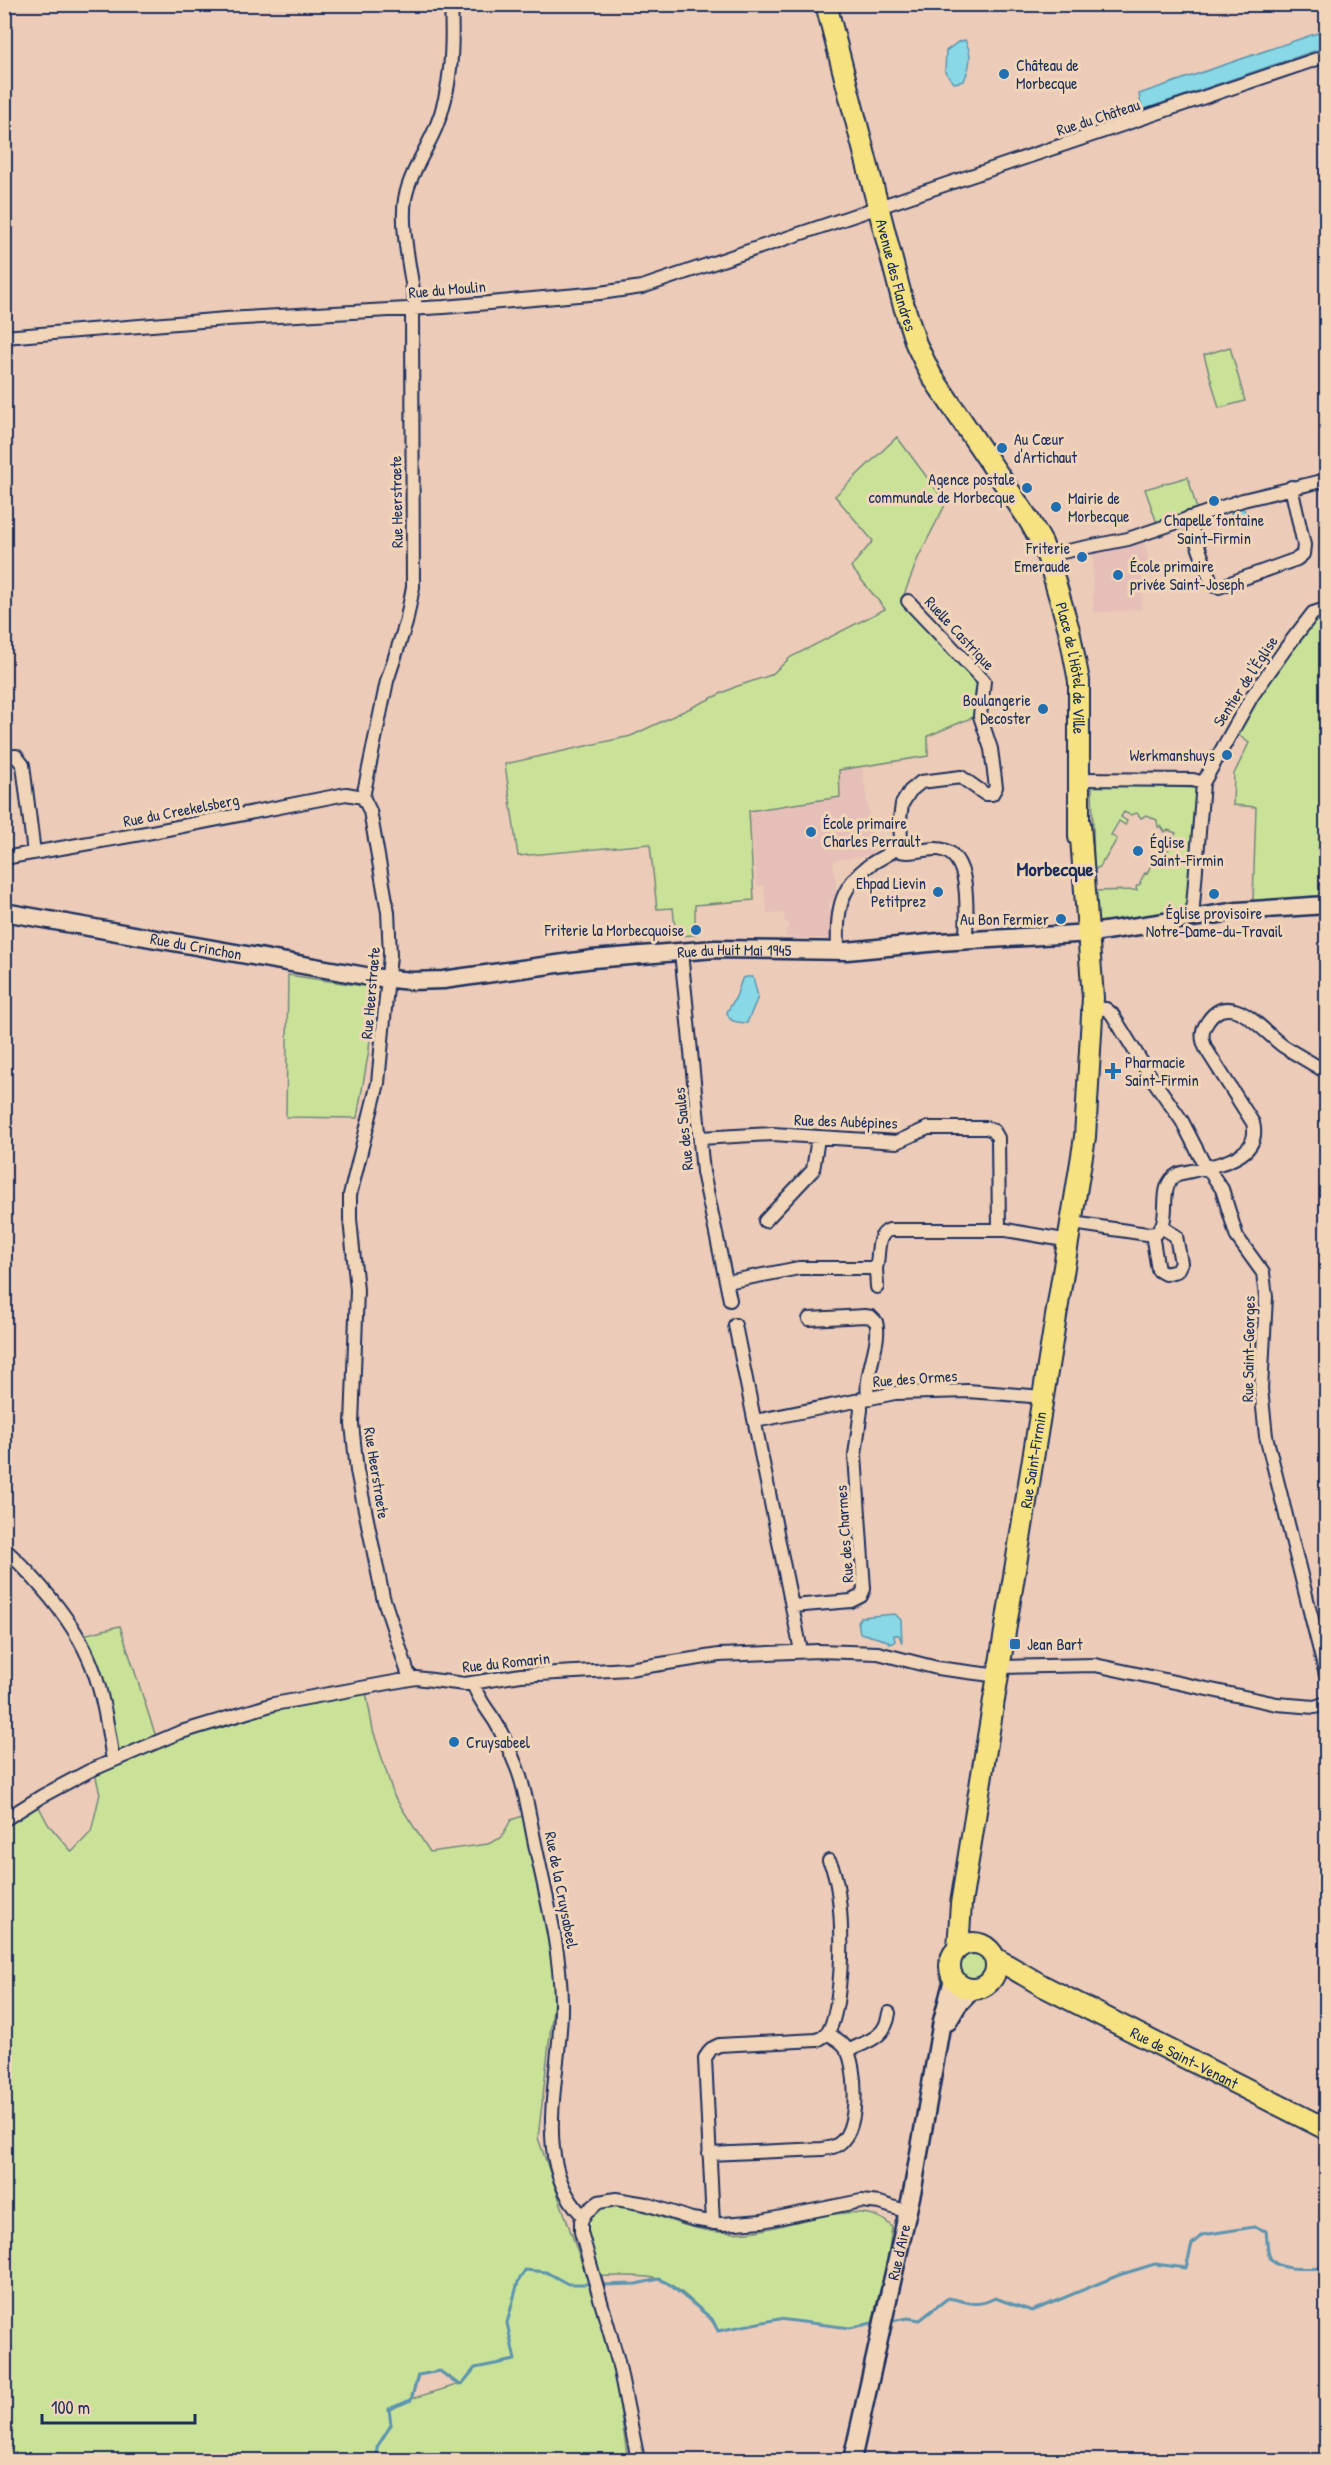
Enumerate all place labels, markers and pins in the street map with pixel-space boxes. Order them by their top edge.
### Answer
place label: Château de Morbecque [1016,54,1079,94]
marker: Château de Morbecque [997,67,1011,81]
place label: Au Cœur d'Artichaut [1014,428,1078,468]
marker: Au Cœur d'Artichaut [995,441,1009,455]
place label: Agence postale communale de Morbecque [869,468,1016,508]
marker: Agence postale communale de Morbecque [1020,481,1034,495]
place label: Mairie de Morbecque [1068,487,1130,527]
marker: Chapelle fontaine Saint-Firmin [1207,494,1221,508]
marker: Mairie de Morbecque [1049,500,1063,514]
place label: Chapelle fontaine Saint-Firmin [1164,509,1265,549]
place label: Friterie Emeraude [1014,537,1071,577]
marker: Friterie Emeraude [1075,550,1089,564]
place label: École primaire privée Saint-Joseph [1130,555,1245,595]
marker: École primaire privée Saint-Joseph [1111,568,1125,582]
place label: Boulangerie Decoster [963,689,1032,729]
marker: Boulangerie Decoster [1036,702,1050,716]
place label: Werkmanshuys [1129,744,1215,766]
marker: Werkmanshuys [1220,748,1234,762]
place label: École primaire Charles Perrault [823,812,921,852]
marker: École primaire Charles Perrault [804,825,818,839]
place label: Église Saint-Firmin [1150,831,1224,871]
marker: Église Saint-Firmin [1131,844,1145,858]
place label: Ehpad Lievin Petitprez [856,872,926,912]
marker: Ehpad Lievin Petitprez [931,885,945,899]
marker: Église provisoire Notre-Dame-du-Travail [1207,887,1221,901]
place label: Église provisoire Notre-Dame-du-Travail [1146,902,1283,942]
place label: Au Bon Fermier [960,908,1049,930]
marker: Au Bon Fermier [1054,912,1068,926]
place label: Friterie la Morbecquoise [544,919,685,941]
marker: Friterie la Morbecquoise [689,923,703,937]
place label: Pharmacie Saint-Firmin [1125,1051,1199,1091]
marker: Pharmacie Saint-Firmin [1106,1064,1120,1078]
place label: Jean Bart [1027,1633,1083,1655]
marker: Jean Bart [1008,1637,1022,1651]
place label: Cruysabeel [466,1731,531,1753]
marker: Cruysabeel [447,1735,461,1749]

